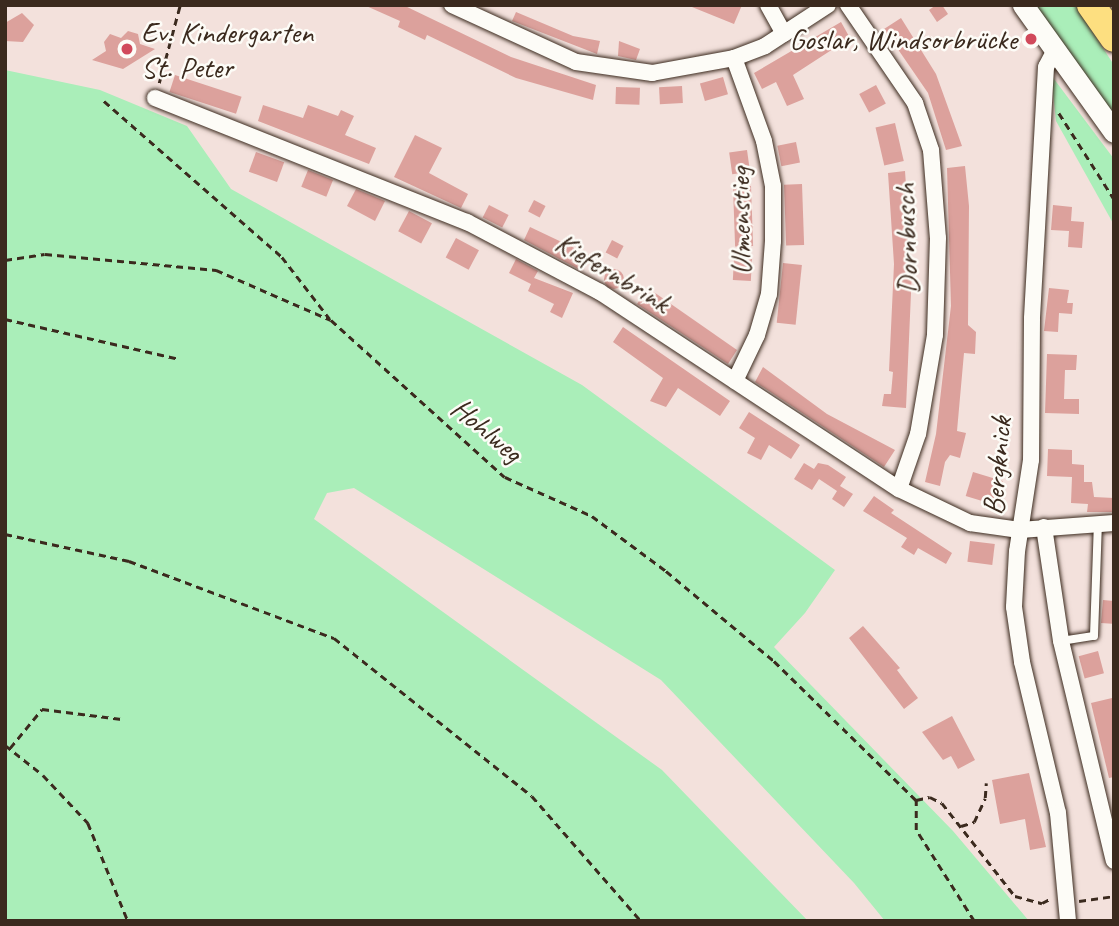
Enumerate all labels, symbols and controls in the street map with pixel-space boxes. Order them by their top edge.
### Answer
place label: Ev. Kindergarten St. Peter [141,14,313,84]
place label: Goslar, Windsorbrücke [789,21,1017,57]
marker: Goslar, Windsorbrücke [1023,31,1039,47]
marker: Ev. Kindergarten St. Peter [119,41,135,57]
street label: Ulmenstieg [721,167,759,275]
street label: Dornbusch [886,183,926,295]
street label: Kiefernbrink [549,224,677,320]
street label: Hohlweg [444,390,530,470]
street label: Bergknick [975,415,1019,517]

